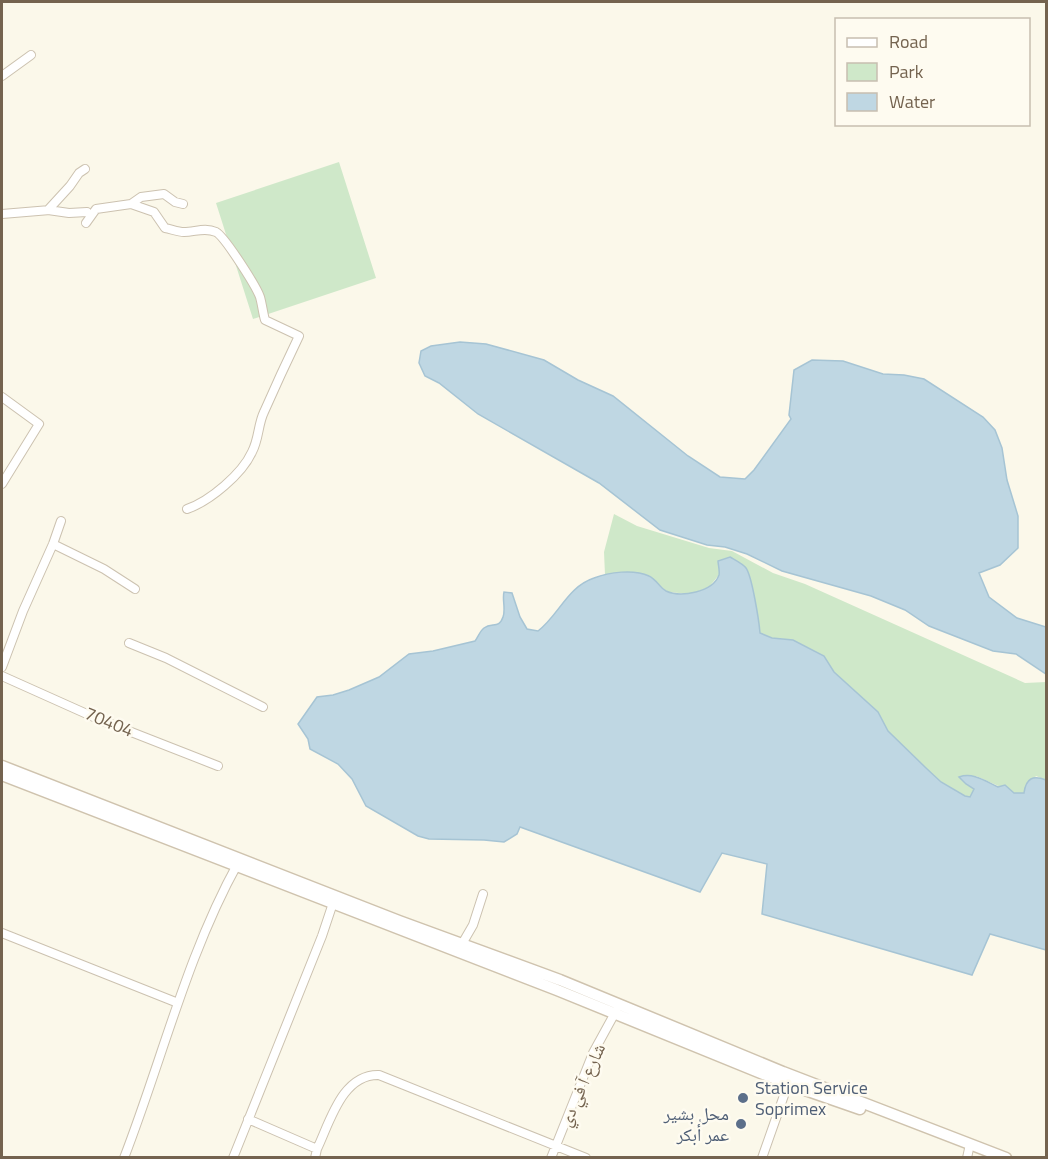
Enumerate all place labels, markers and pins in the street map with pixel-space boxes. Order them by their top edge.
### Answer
place label: Station Service Soprimex [755,1074,868,1122]
marker: Station Service Soprimex [736,1091,750,1105]
place label: محل بشير عمر أبكر [663,1100,729,1148]
marker: محل بشير عمر أبكر [734,1117,748,1131]

